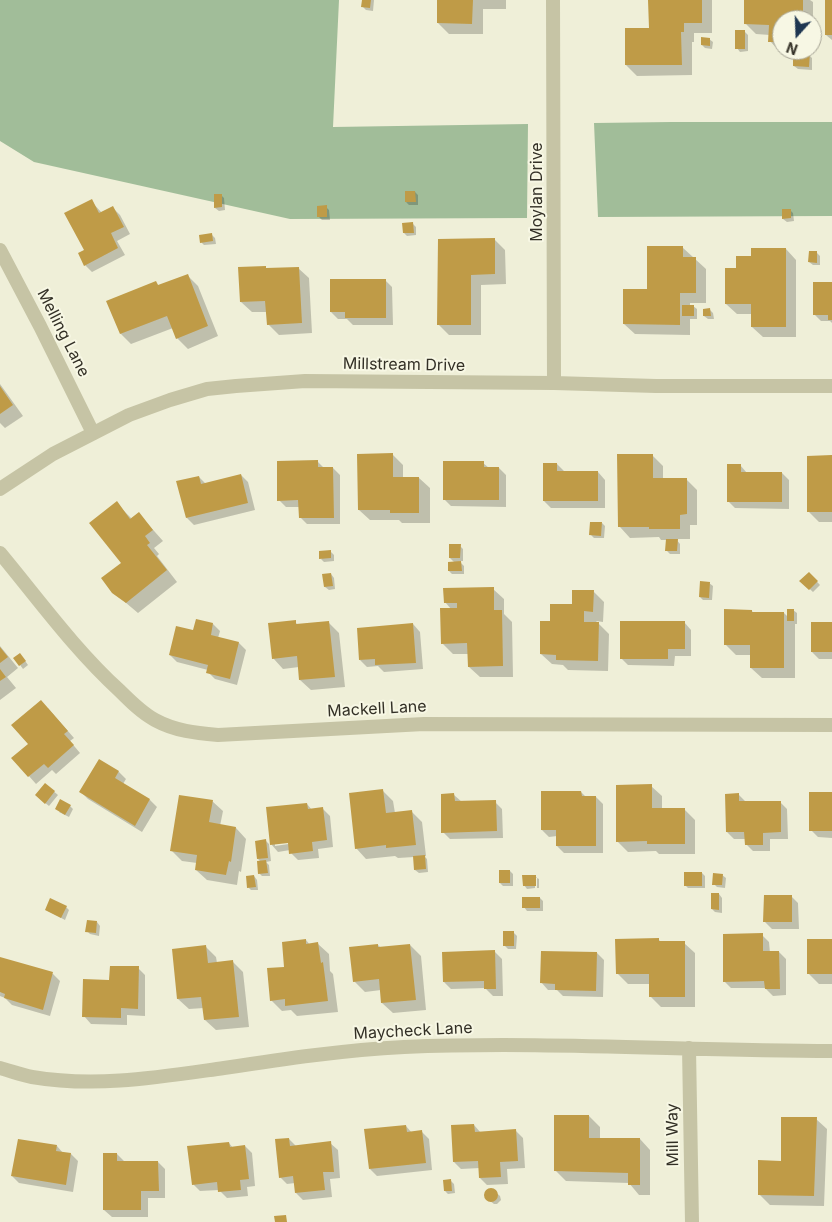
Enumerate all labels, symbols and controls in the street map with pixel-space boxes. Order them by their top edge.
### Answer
north arrow [772,10,822,60]
text: N [784,39,800,58]
street label: Moylan Drive [527,142,547,242]
street label: Melling Lane [33,286,93,380]
street label: Millstream Drive [343,354,465,376]
street label: Mackell Lane [327,697,427,721]
street label: Maycheck Lane [353,1018,473,1044]
street label: Mill Way [663,1103,683,1167]

